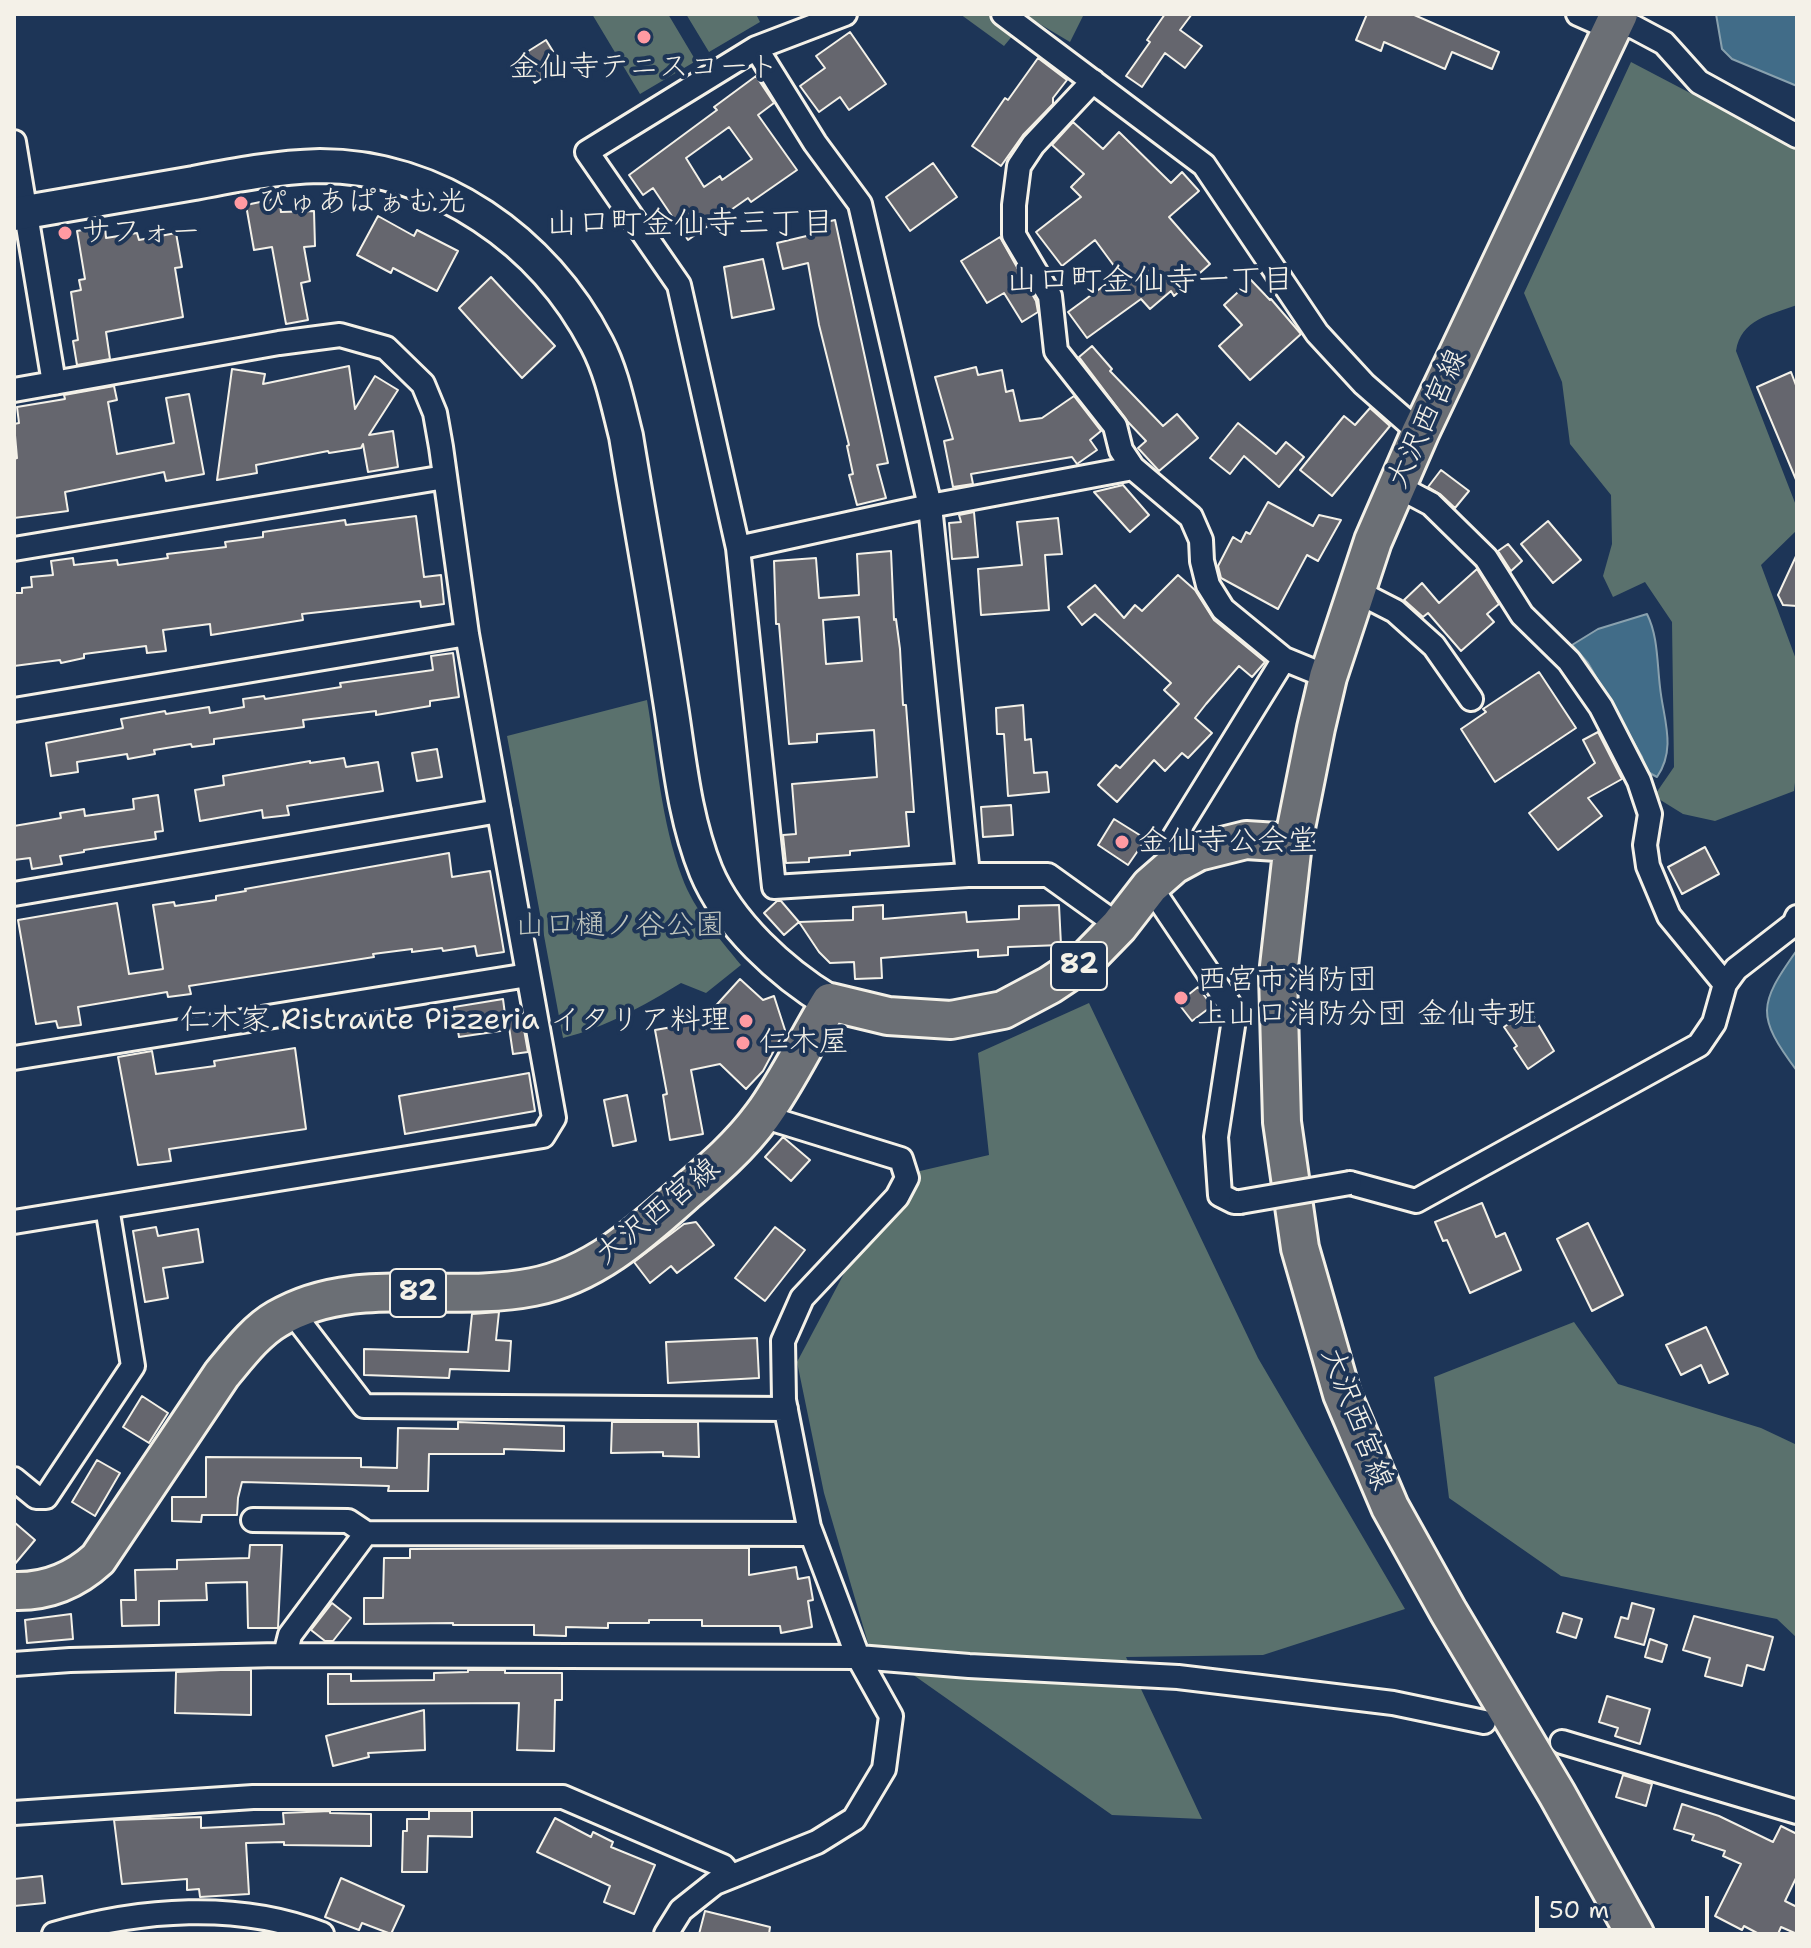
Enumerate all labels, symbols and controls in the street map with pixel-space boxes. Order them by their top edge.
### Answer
marker: 金仙寺テニスコート [635,28,653,46]
place label: 金仙寺テニスコート [509,50,779,86]
place label: ぴゅあぱぁむ光 [257,185,467,221]
marker: ぴゅあぱぁむ光 [232,194,250,212]
district label: 山口町金仙寺三丁目 [546,206,834,244]
place label: サフォー [81,215,201,251]
marker: サフォー [56,224,74,242]
district label: 山口町金仙寺一丁目 [1006,263,1294,301]
street label: 大沢西宮線 [1380,343,1476,495]
place label: 金仙寺公会堂 [1138,824,1318,860]
marker: 金仙寺公会堂 [1113,833,1131,851]
park label: 山口樋ノ谷公園 [515,908,725,944]
road number: 82 [1051,942,1107,990]
place label: 西宮市消防団 上山口消防分団 金仙寺班 [1197,963,1537,1034]
marker: 西宮市消防団 上山口消防分団 金仙寺班 [1172,989,1190,1007]
place label: 仁木家 Ristrante Pizzeria イタリア料理 [180,1003,730,1039]
marker: 仁木家 Ristrante Pizzeria イタリア料理 [737,1012,755,1030]
place label: 仁木屋 [759,1025,849,1061]
marker: 仁木屋 [734,1034,752,1052]
street label: 大沢西宮線 [588,1151,728,1273]
road number: 82 [390,1269,446,1317]
street label: 大沢西宮線 [1312,1343,1400,1495]
scale bar [1539,1880,1713,1930]
text: 50 m [1549,1894,1609,1926]

